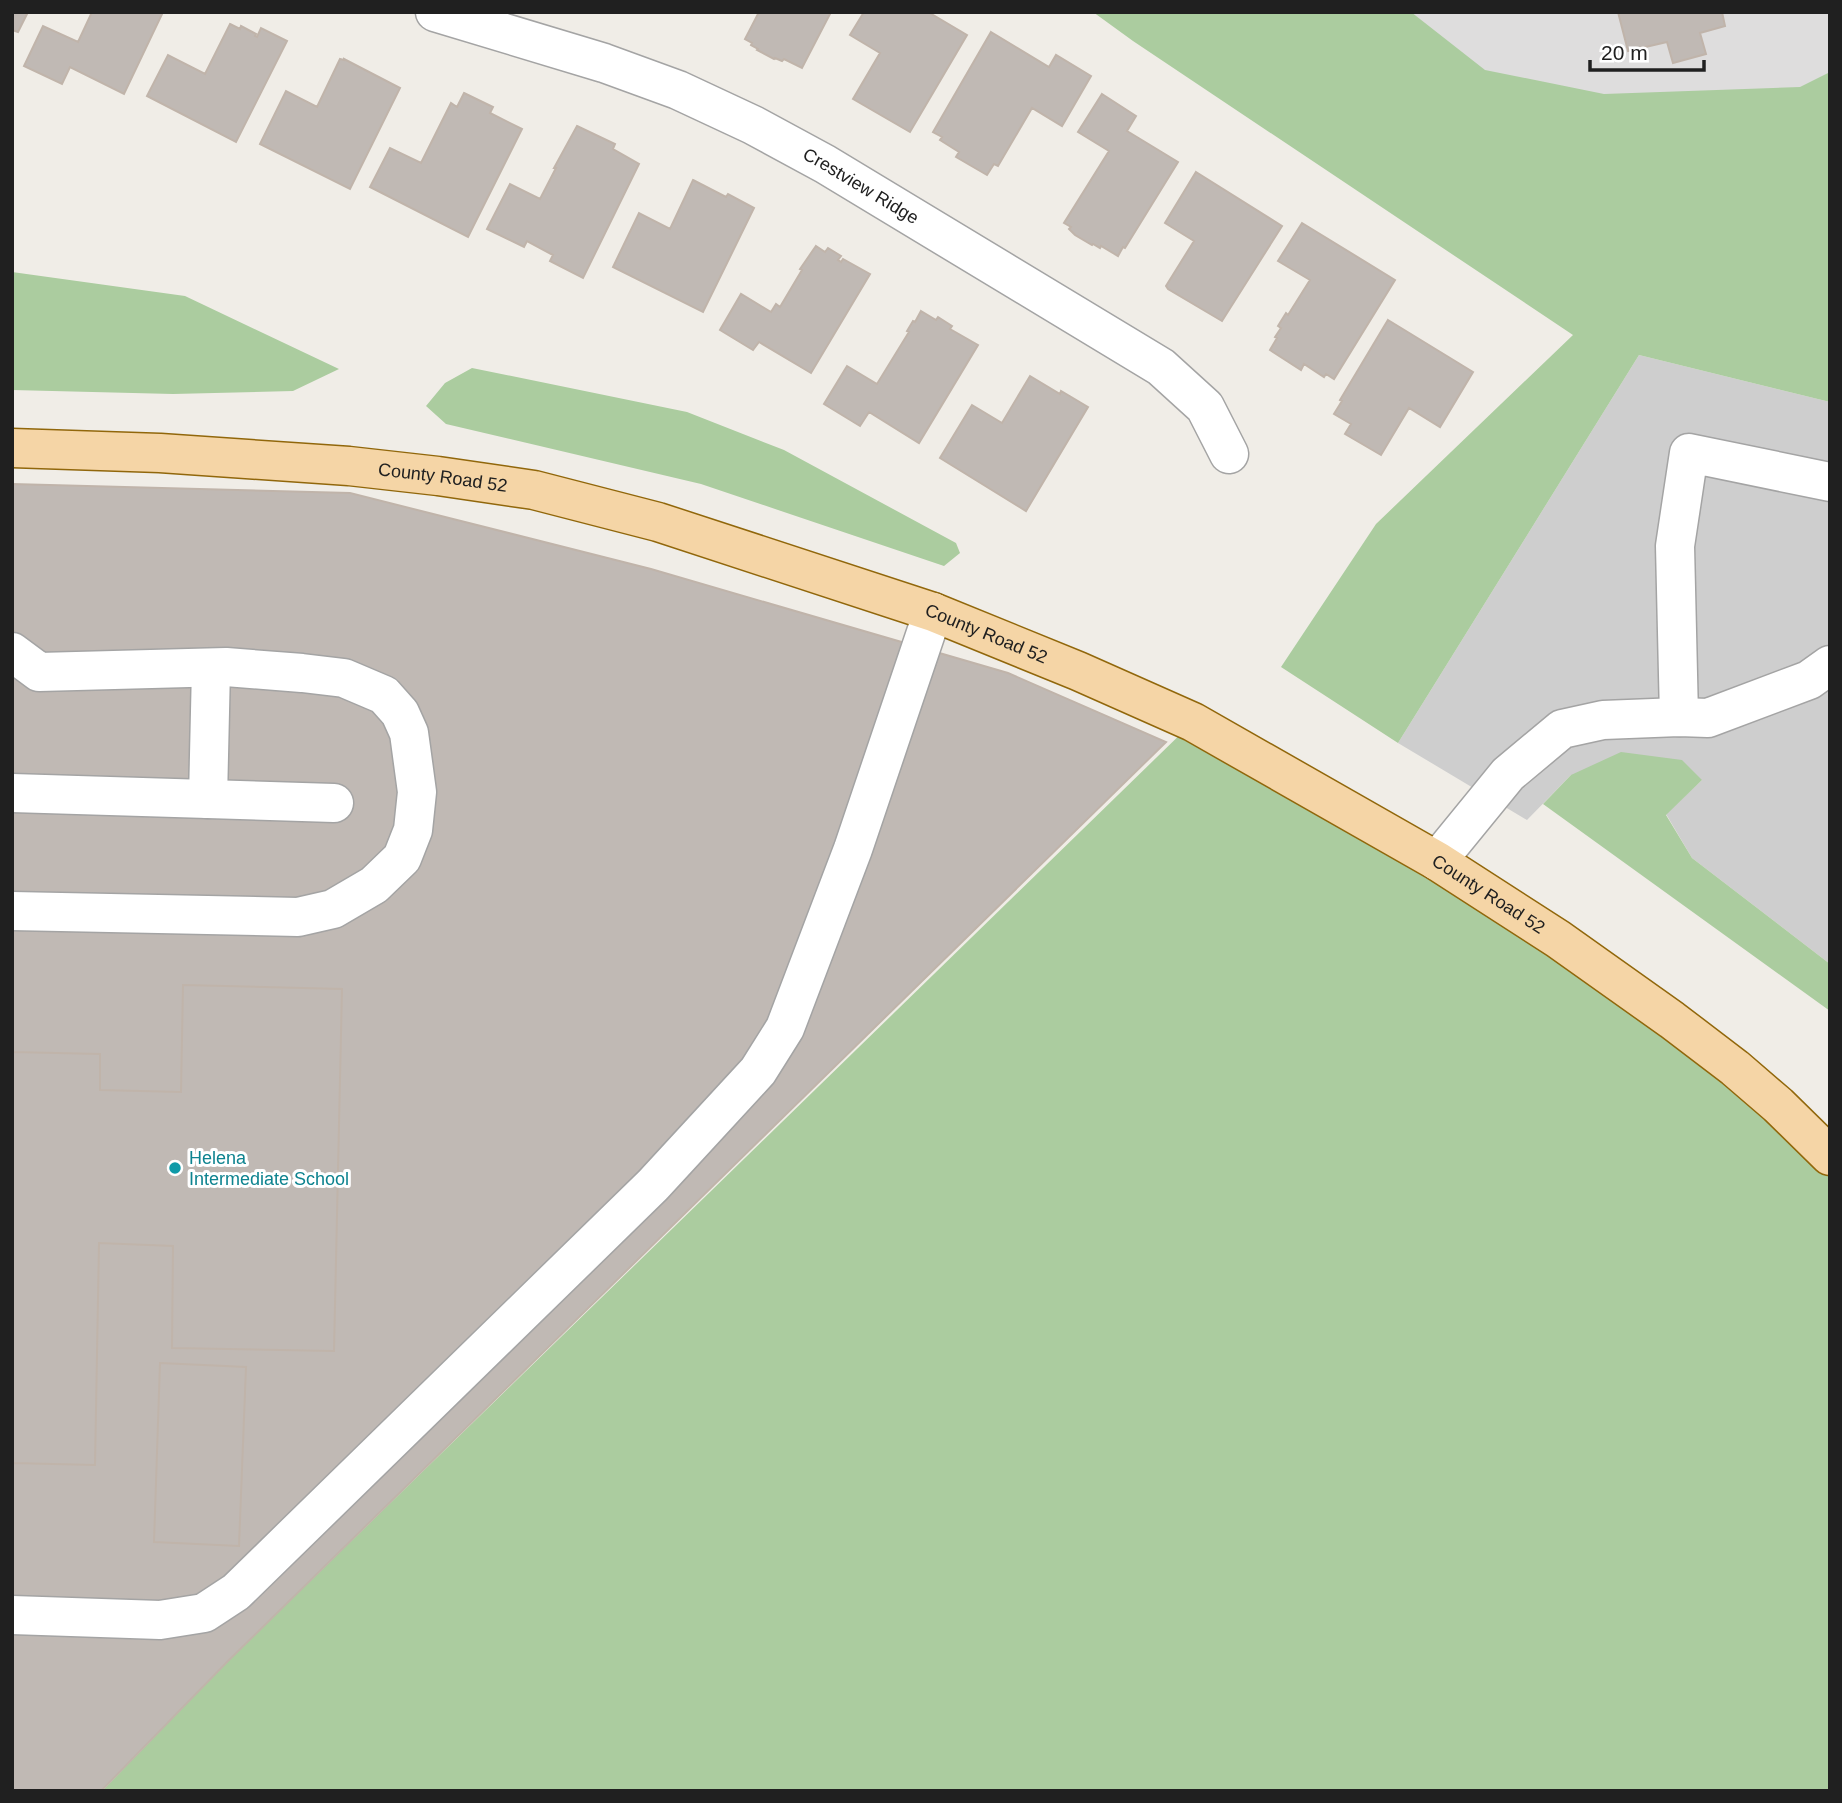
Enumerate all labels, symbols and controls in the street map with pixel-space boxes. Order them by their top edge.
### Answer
scale bar [1590,28,1704,72]
text: 20 m [1601,41,1648,64]
street label: Crestview Ridge [800,144,922,228]
street label: County Road 52 [377,459,509,496]
street label: County Road 52 [923,600,1050,667]
street label: County Road 52 [1428,851,1549,938]
place label: Helena Intermediate School [189,1148,349,1189]
marker: Helena Intermediate School [167,1160,183,1176]

